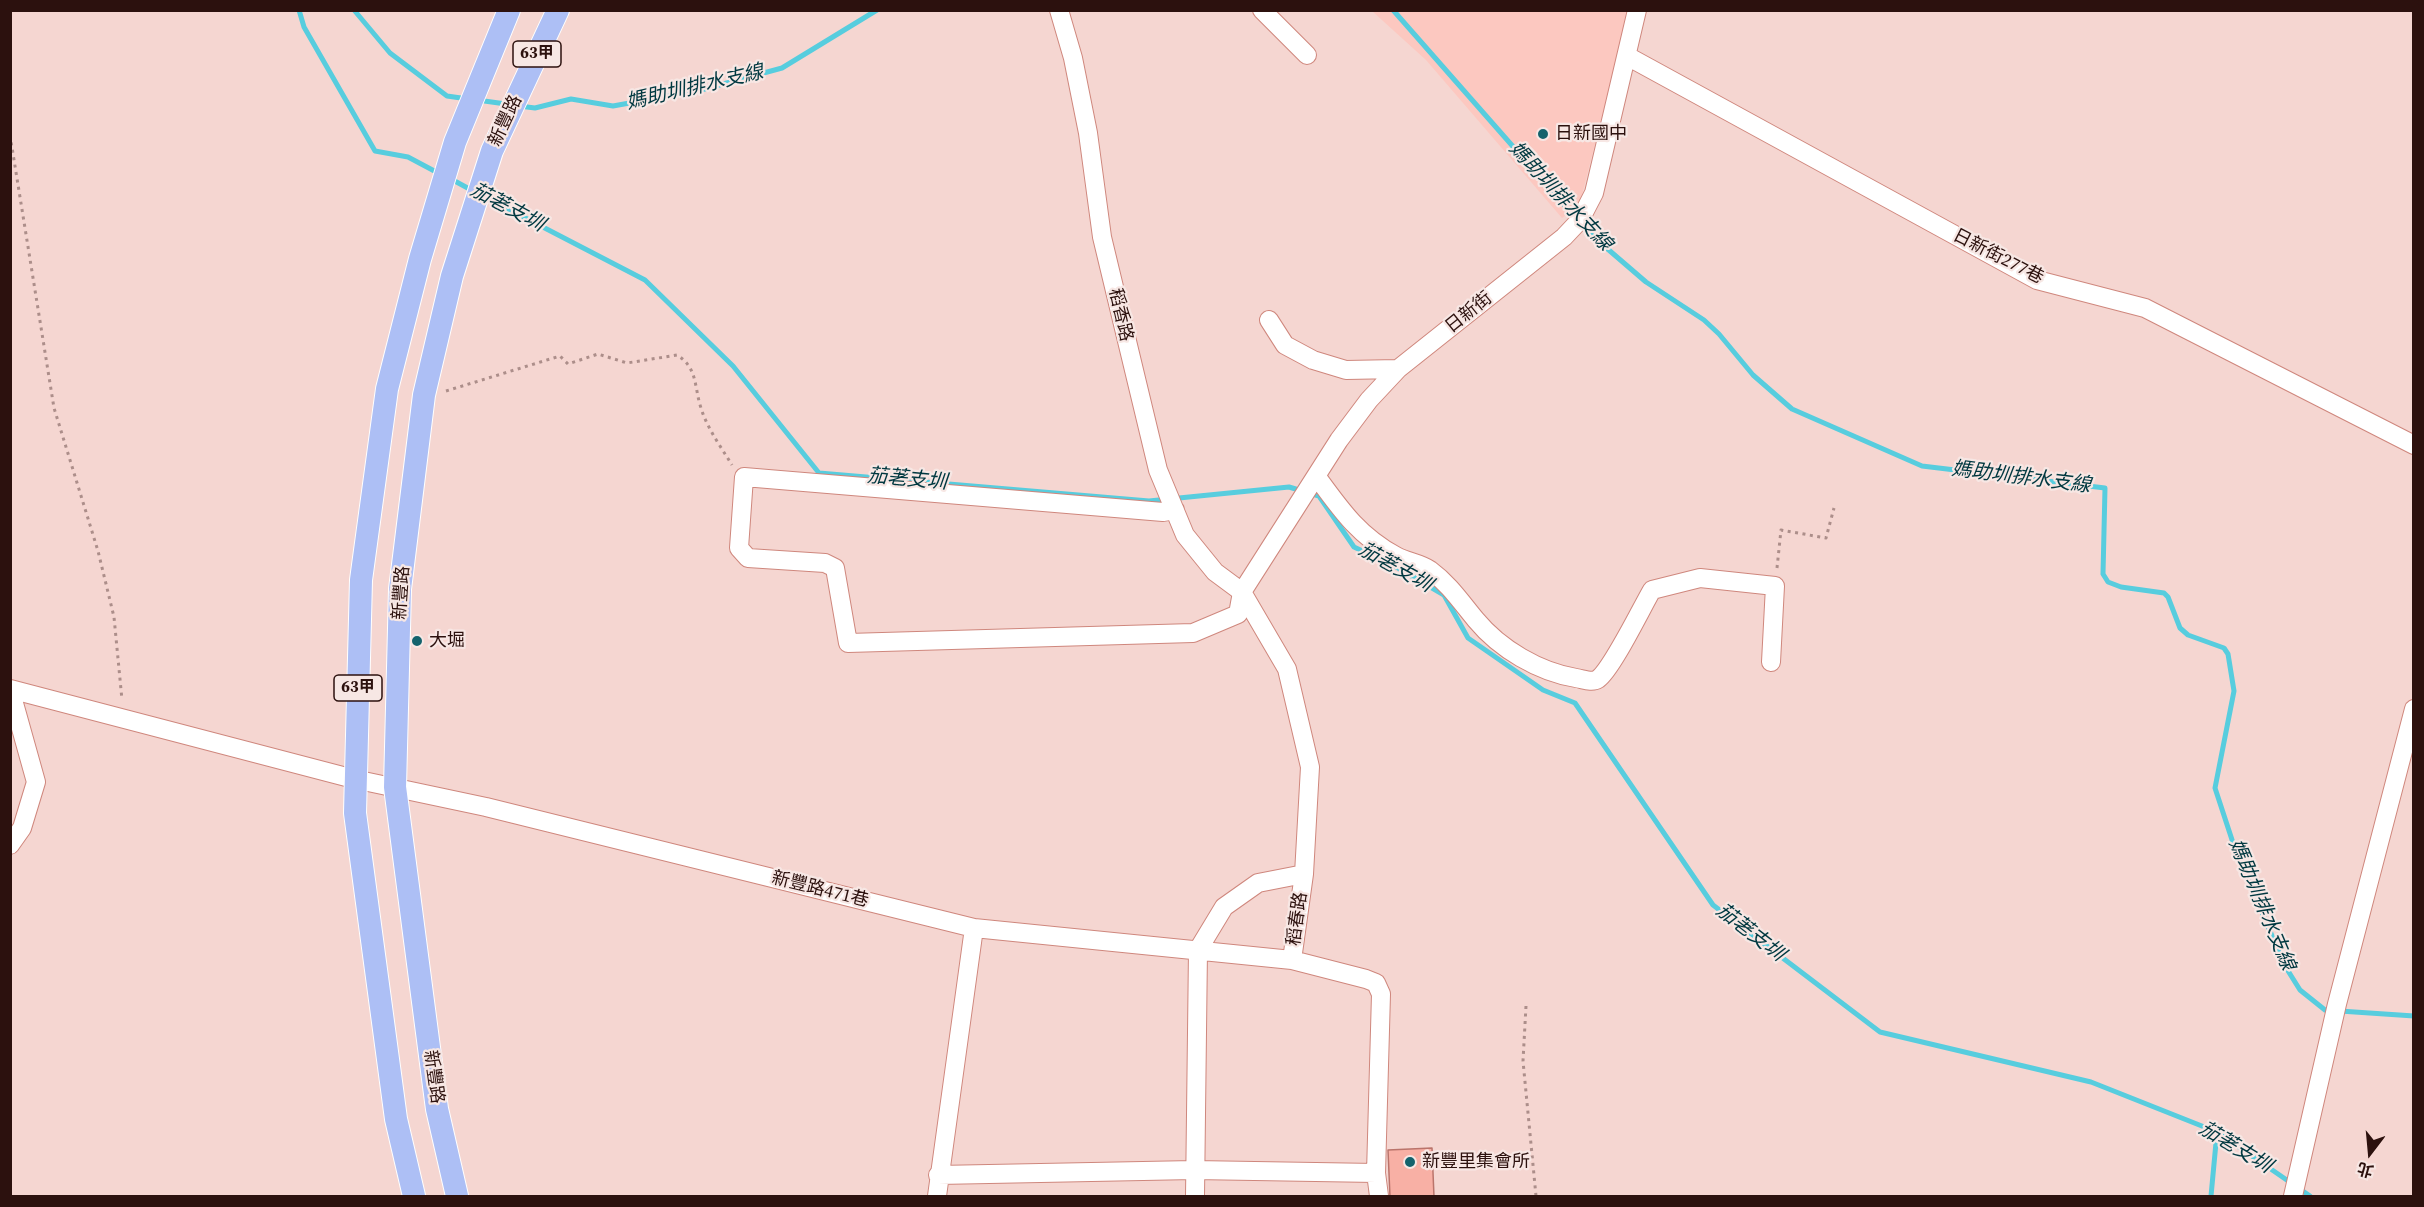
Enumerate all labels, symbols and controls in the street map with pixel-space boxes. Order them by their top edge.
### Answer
road number: 63甲 [513,41,561,67]
water label: 媽助圳排水支線 [624,61,766,115]
street label: 新豐路 [485,92,527,150]
place label: 日新國中 [1555,123,1627,145]
marker: 日新國中 [1536,127,1550,141]
water label: 媽助圳排水支線 [1503,138,1617,256]
water label: 茄荖支圳 [466,179,548,237]
street label: 日新街277巷 [1949,225,2047,289]
street label: 稻香路 [1103,286,1137,344]
street label: 日新街 [1441,288,1497,338]
water label: 媽助圳排水支線 [1950,458,2092,498]
water label: 茄荖支圳 [866,465,948,495]
water label: 茄荖支圳 [1354,538,1436,598]
street label: 新豐路 [389,565,415,621]
place label: 大堀 [429,630,465,652]
marker: 大堀 [410,634,424,648]
road number: 63甲 [334,675,382,701]
water label: 媽助圳排水支線 [2223,836,2299,974]
street label: 新豐路471巷 [769,868,871,912]
street label: 稻春路 [1284,891,1312,947]
water label: 茄荖支圳 [1711,899,1789,967]
street label: 新豐路 [419,1049,447,1105]
water label: 茄荖支圳 [2195,1117,2275,1179]
north arrow [2340,1123,2400,1183]
place label: 新豐里集會所 [1422,1151,1530,1173]
marker: 新豐里集會所 [1403,1155,1417,1169]
text: 北 [2354,1158,2376,1183]

